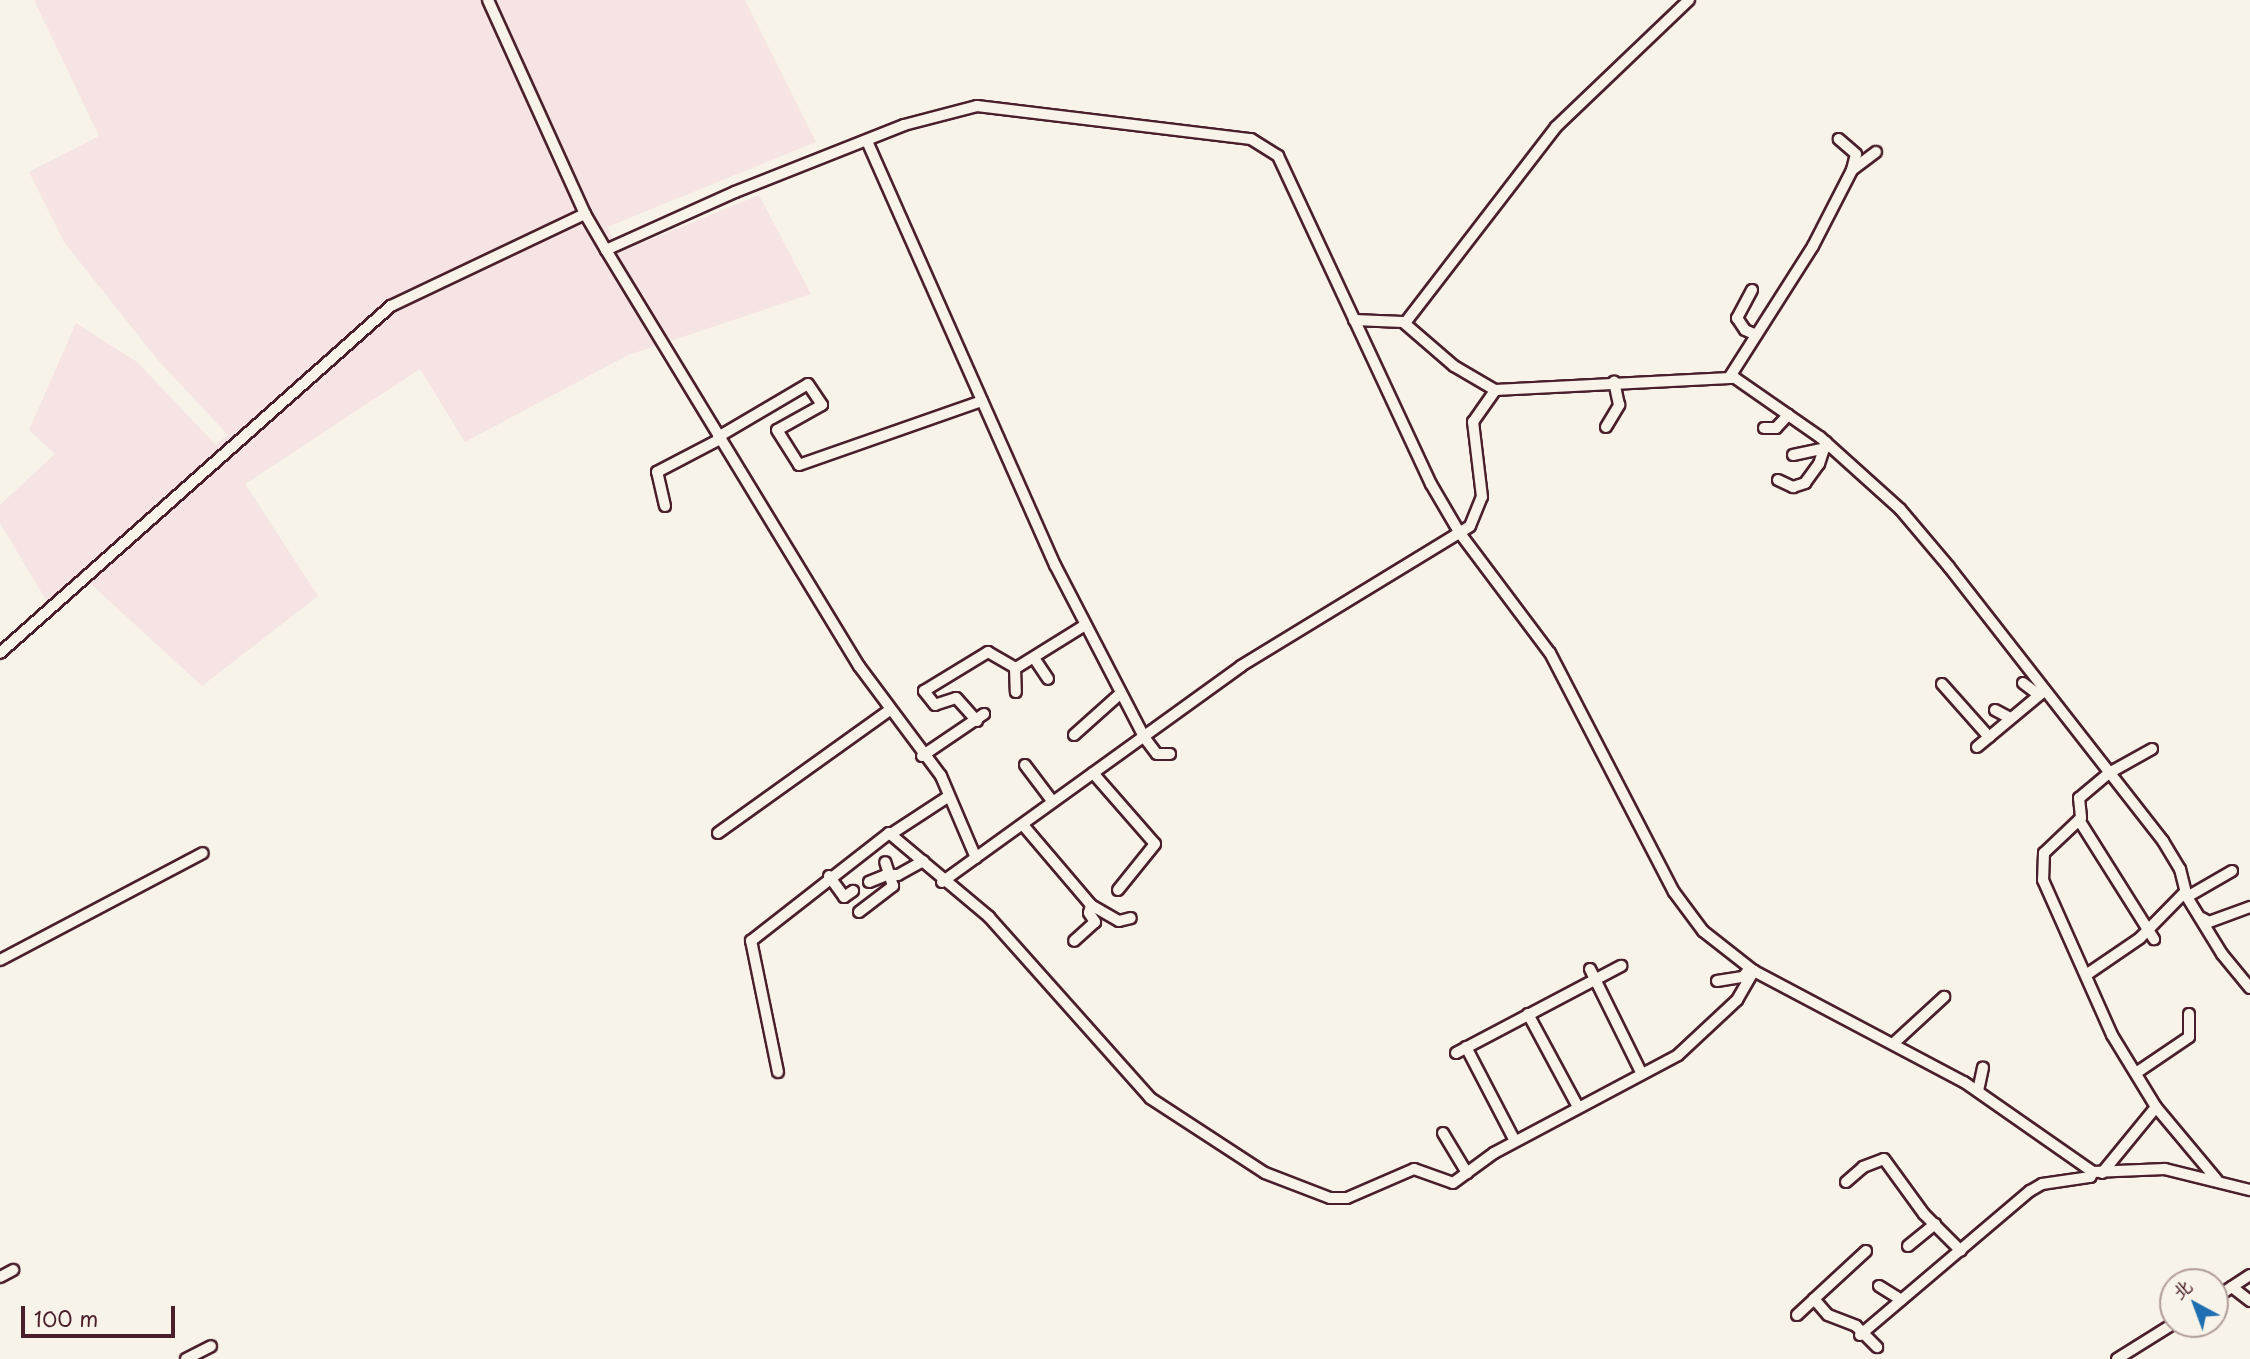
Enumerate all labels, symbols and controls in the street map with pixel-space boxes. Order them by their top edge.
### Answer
north arrow [2159,1268,2229,1338]
text: 北 [2165,1272,2198,1305]
scale bar [24,1292,178,1336]
text: 100 m [34,1302,98,1334]

